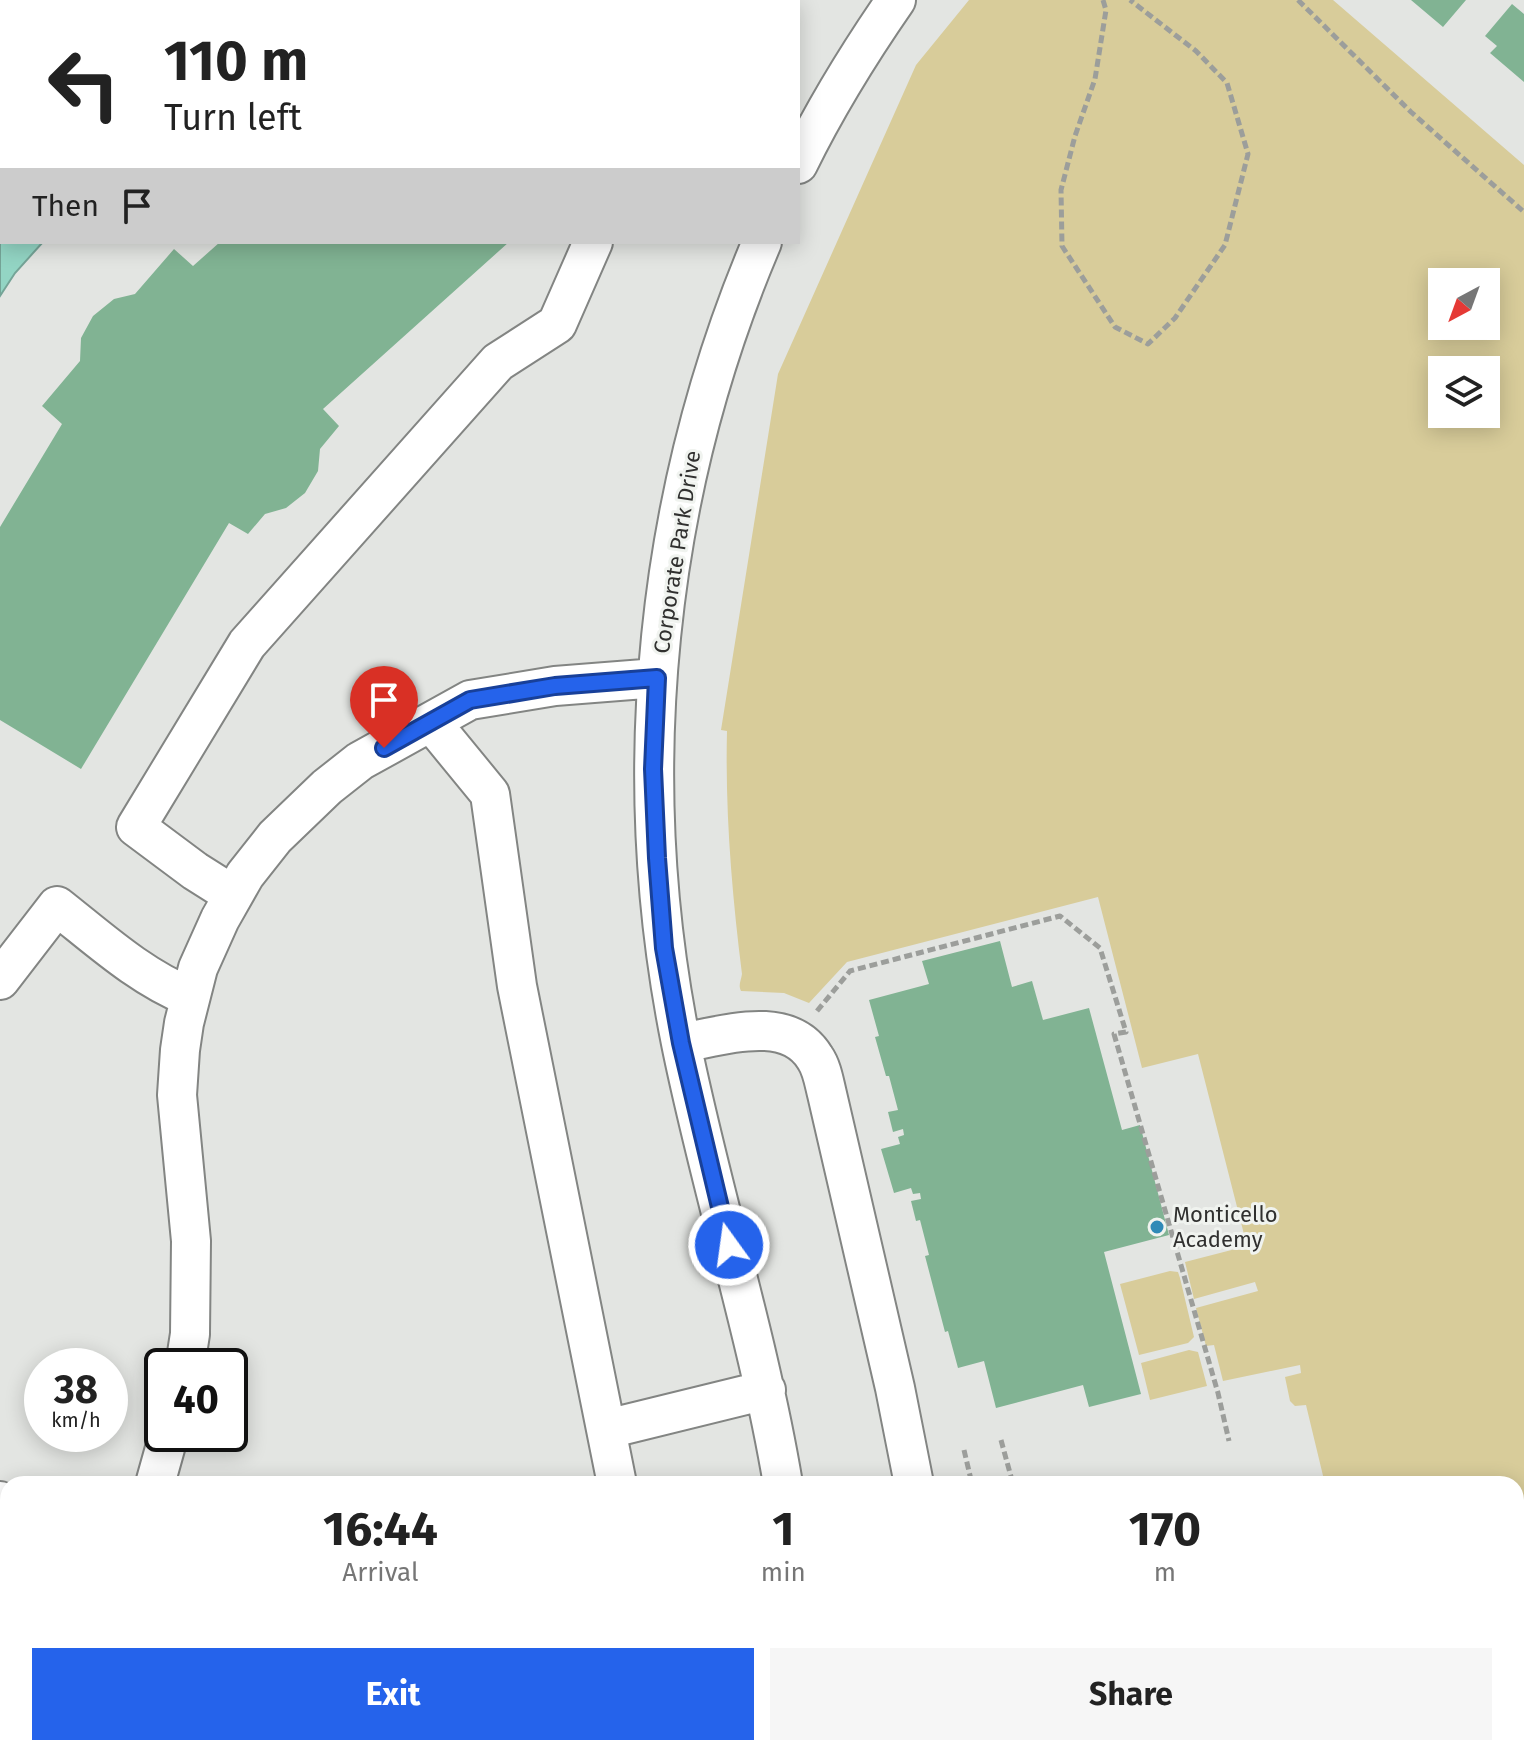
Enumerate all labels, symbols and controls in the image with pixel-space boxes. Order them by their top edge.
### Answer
text: 110 m [164,28,308,95]
icon: left [32,32,136,136]
text: Turn left [164,96,302,140]
icon: arrive [115,184,159,228]
text: Then [32,188,99,224]
north arrow [1428,268,1500,340]
map controls [1428,268,1500,428]
button: layers [1428,356,1500,428]
street label: Corporate Park Drive [648,449,706,655]
pin [350,666,418,748]
icon: arrive [362,678,406,722]
place label: Monticello Academy [1173,1201,1278,1253]
position arrow [687,1203,771,1287]
marker: Monticello Academy [1148,1218,1166,1236]
speed limit sign: 40 [144,1348,248,1452]
text: 38 [54,1366,98,1414]
text: km/h [51,1408,101,1432]
text: 16:44 [323,1500,438,1558]
text: 1 [772,1500,794,1558]
text: 170 [1129,1500,1201,1558]
text: Arrival [342,1557,419,1588]
text: min [761,1557,806,1588]
text: m [1154,1557,1176,1588]
button: Exit [32,1648,754,1740]
button: Share [770,1648,1492,1740]

